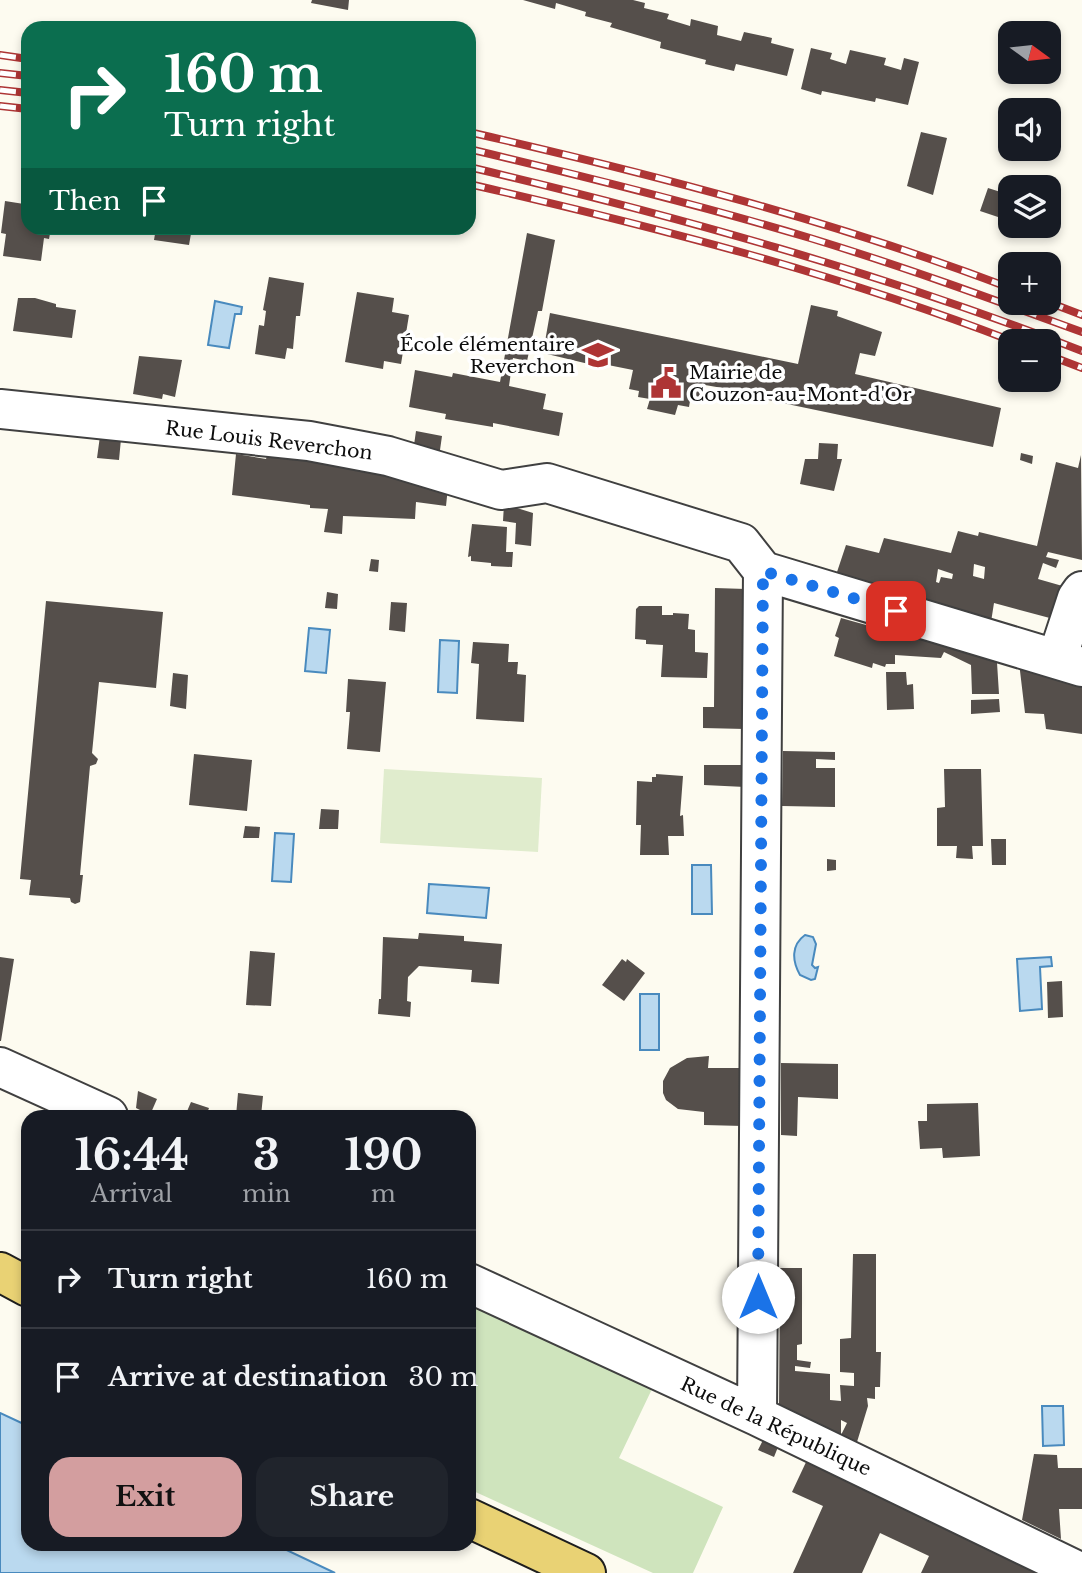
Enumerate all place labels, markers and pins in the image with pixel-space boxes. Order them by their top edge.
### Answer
place label: École élémentaire Reverchon [400,333,575,378]
school or university icon: École élémentaire Reverchon [581,338,615,372]
place label: Mairie de Couzon-au-Mont-d'Or [689,361,912,406]
public building icon: Mairie de Couzon-au-Mont-d'Or [649,366,683,400]
pin [866,581,926,641]

